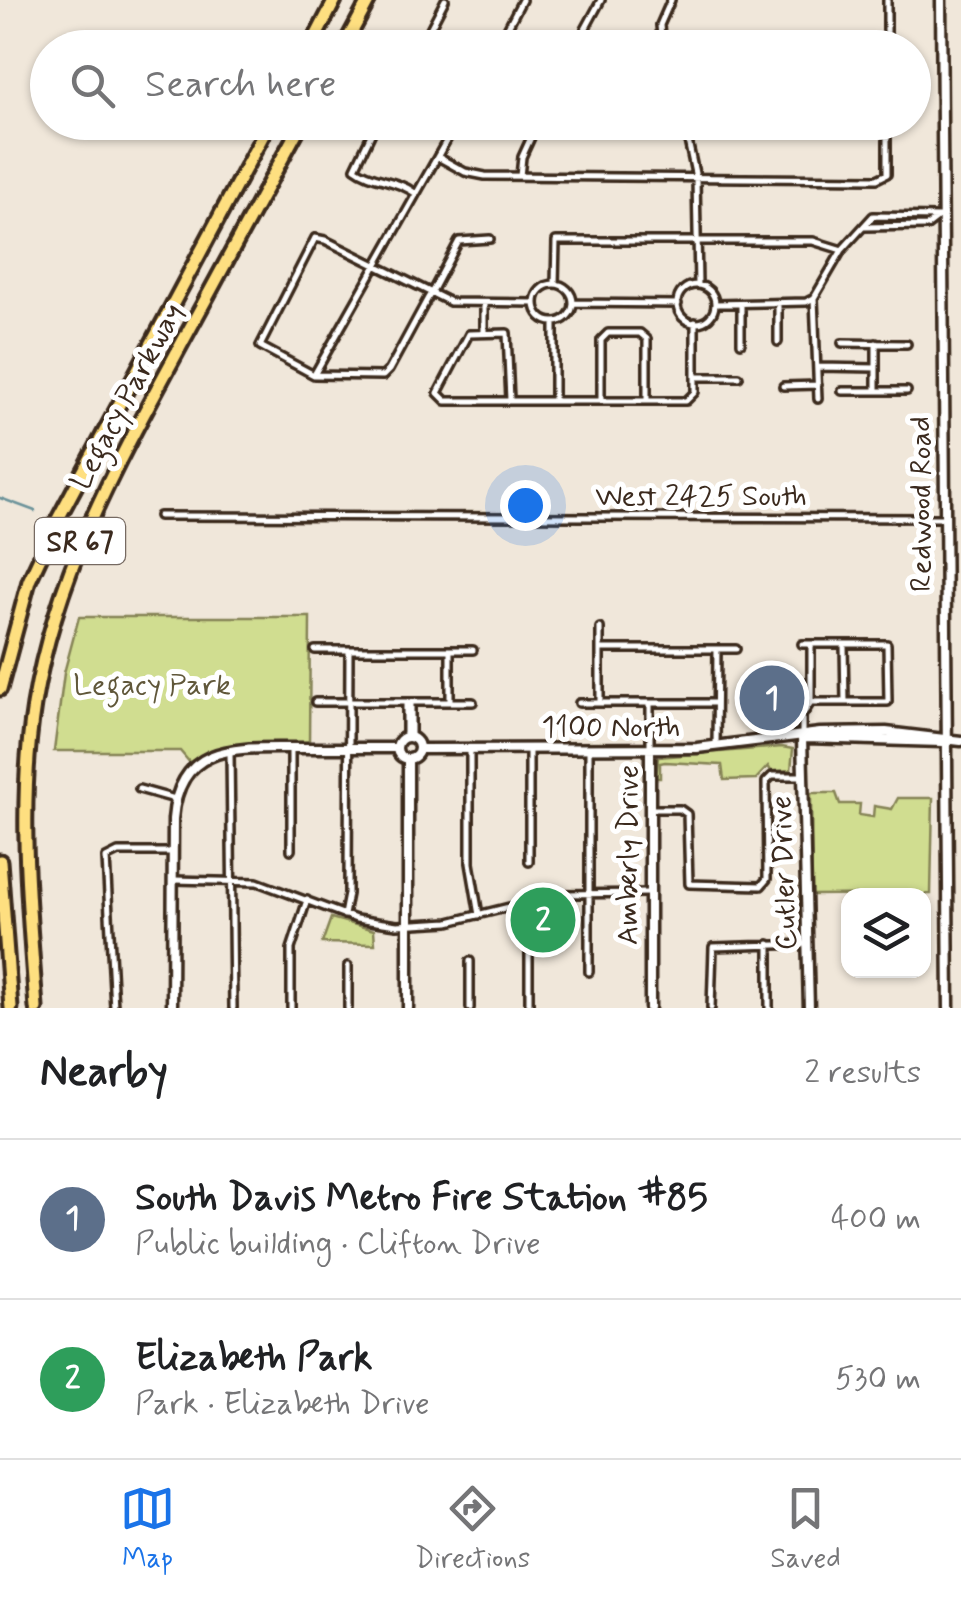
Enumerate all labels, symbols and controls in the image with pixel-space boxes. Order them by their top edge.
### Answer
search box [30,30,931,140]
icon: search [65,58,120,113]
text: Search here [145,61,336,110]
street label: Legacy Parkway [62,297,196,498]
street label: Redwood Road [902,416,941,592]
street label: West 2425 South [595,477,807,516]
your location [500,480,551,531]
road number: SR 67 [35,518,125,564]
pin: 1 [740,660,804,736]
park label: Legacy Park [73,666,231,708]
street label: 1100 North [542,708,680,747]
street label: Amberly Drive [609,765,648,945]
street label: Cutler Drive [762,795,807,951]
pin: 2 [510,882,576,958]
map controls [841,888,931,978]
button: layers [841,888,931,978]
text: Nearby [40,1046,168,1101]
text: 2 results [804,1052,921,1094]
text: South Davis Metro Fire Station #85 [135,1174,708,1223]
text: 1 [65,1198,80,1240]
text: 400 m [831,1198,921,1240]
text: Public building · Clifton Drive [135,1223,541,1265]
text: Elizabeth Park [135,1334,372,1383]
text: 2 [65,1358,80,1400]
text: 530 m [835,1358,921,1400]
text: Park · Elizabeth Drive [135,1383,430,1425]
tab: Map [120,1481,175,1578]
tab: Directions [415,1481,530,1578]
tab: Saved [770,1481,841,1578]

